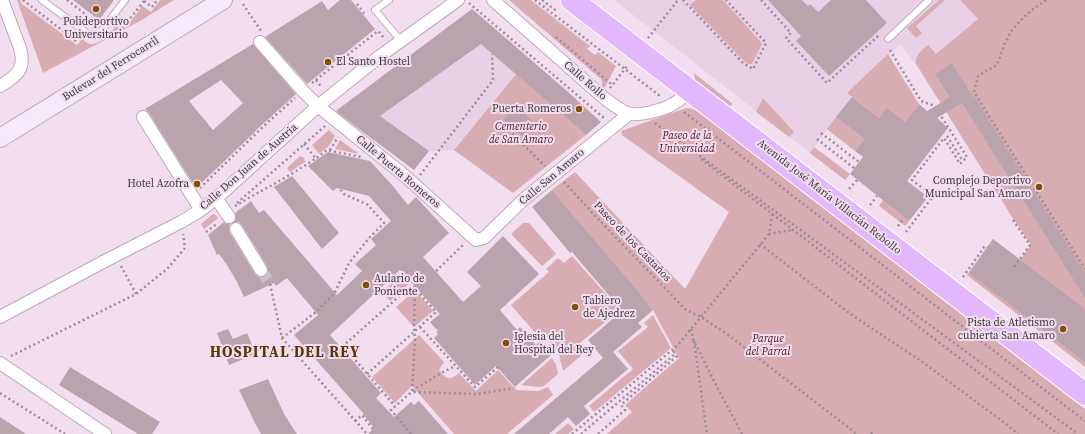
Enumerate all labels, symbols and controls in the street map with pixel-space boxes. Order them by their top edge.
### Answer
marker: Polideportivo Universitario [91,4,101,14]
place label: Polideportivo Universitario [63,15,129,41]
street label: Bulevar del Ferrocarril [60,34,162,104]
place label: El Santo Hostel [336,55,410,69]
marker: El Santo Hostel [323,57,333,67]
street label: Calle Rollo [561,59,609,103]
place label: Puerta Romeros [492,102,571,116]
marker: Puerta Romeros [574,104,584,114]
park label: Cementerio de San Amaro [489,120,553,146]
street label: Calle Don Juan de Austria [197,121,301,213]
park label: Paseo de la Universidad [659,129,715,155]
street label: Calle Puerta Romeros [353,133,443,211]
street label: Avenida José María Villacián Rebollo [754,137,904,257]
street label: Calle San Amaro [517,146,587,208]
place label: Complejo Deportivo Municipal San Amaro [925,174,1031,200]
place label: Hotel Azofra [127,177,189,191]
marker: Hotel Azofra [192,179,202,189]
marker: Complejo Deportivo Municipal San Amaro [1034,182,1044,192]
street label: Paseo de los Castaños [590,199,674,285]
place label: Aulario de Poniente [374,272,425,298]
marker: Aulario de Poniente [361,280,371,290]
place label: Tablero de Ajedrez [583,294,635,320]
marker: Tablero de Ajedrez [570,302,580,312]
place label: Pista de Atletismo cubierta San Amaro [958,316,1055,342]
marker: Pista de Atletismo cubierta San Amaro [1058,324,1068,334]
place label: Iglesia del Hospital del Rey [514,330,594,356]
park label: Parque del Parral [746,332,790,358]
marker: Iglesia del Hospital del Rey [501,338,511,348]
district label: HOSPITAL DEL REY [210,344,360,362]

